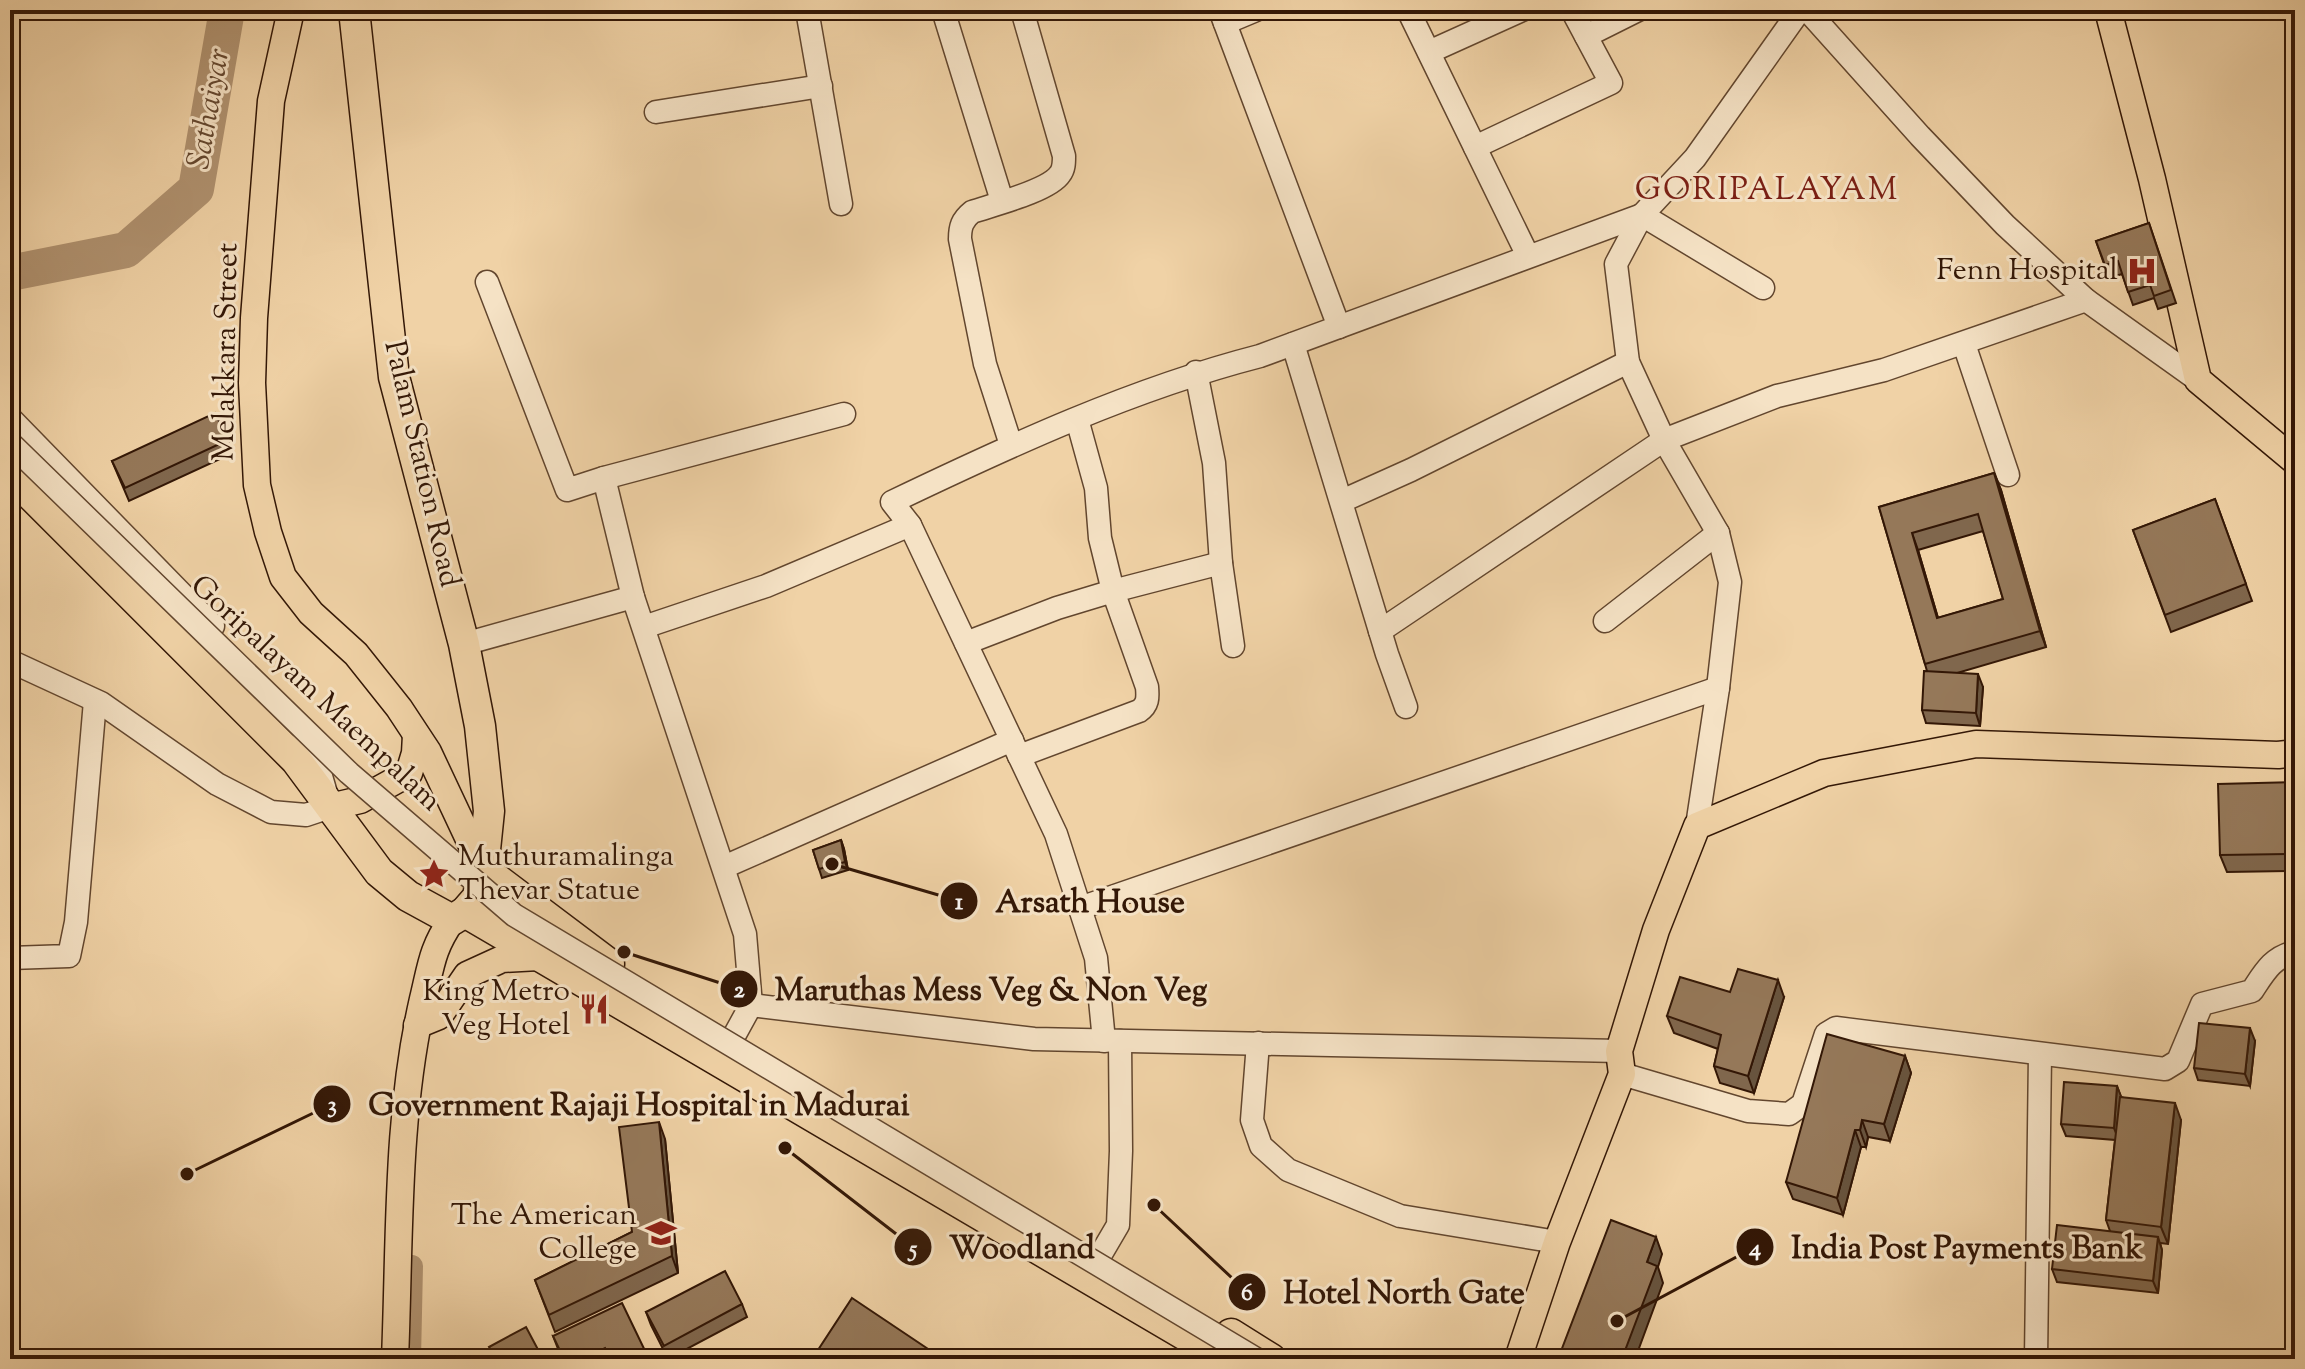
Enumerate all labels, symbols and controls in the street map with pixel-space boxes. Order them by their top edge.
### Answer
water label: Sathaiyar [177,45,243,173]
district label: GORIPALAYAM [1635,168,1899,214]
street label: Melakkara Street [204,243,250,461]
place label: Fenn Hospital [1937,250,2118,293]
hospital icon: Fenn Hospital [2125,254,2159,288]
street label: Palam Station Road [372,336,470,592]
street label: Goripalayam Maempalam [180,566,450,822]
place label: Muthuramalinga Thevar Statue [458,836,674,913]
place icon: Muthuramalinga Thevar Statue [417,857,451,891]
callout: Arsath House [939,873,1201,929]
text: Arsath House [995,881,1185,927]
text: 1 [955,886,964,920]
callout: Maruthas Mess Veg & Non Veg [719,961,1223,1017]
text: Maruthas Mess Veg & Non Veg [775,969,1208,1015]
place label: King Metro Veg Hotel [422,971,570,1048]
text: 2 [733,974,745,1008]
restaurant icon: King Metro Veg Hotel [577,992,611,1026]
callout: Government Rajaji Hospital in Madurai [312,1076,925,1132]
text: Government Rajaji Hospital in Madurai [368,1084,910,1130]
text: 3 [327,1089,337,1123]
place label: The American College [451,1195,637,1272]
school or university icon: The American College [644,1216,678,1250]
callout: Woodland [893,1219,1111,1275]
callout: India Post Payments Bank [1735,1219,2159,1275]
text: Woodland [949,1227,1095,1273]
text: India Post Payments Bank [1791,1227,2143,1273]
text: 4 [1748,1232,1761,1266]
text: 5 [907,1233,918,1267]
callout: Hotel North Gate [1227,1264,1541,1320]
text: Hotel North Gate [1283,1272,1525,1318]
text: 6 [1241,1277,1253,1311]

